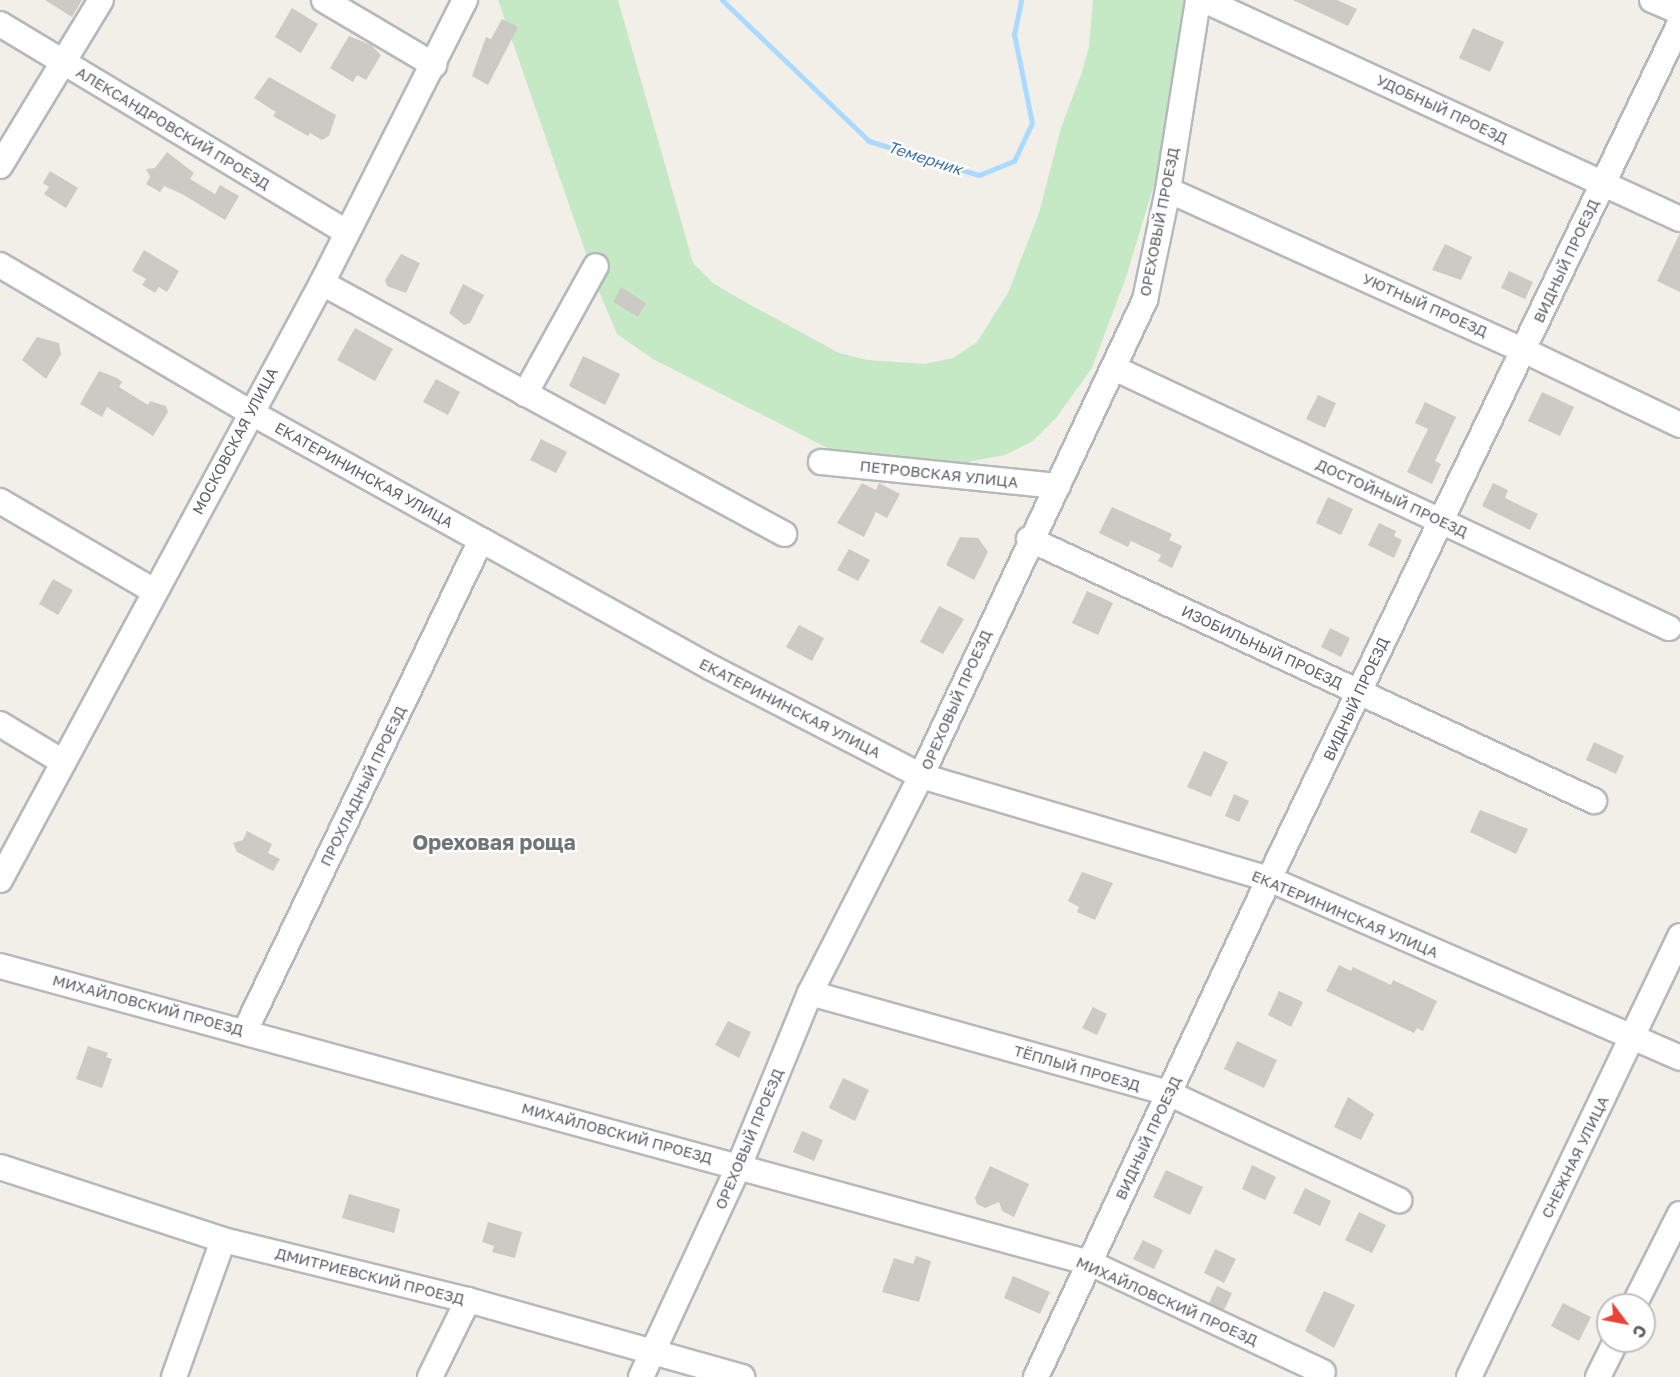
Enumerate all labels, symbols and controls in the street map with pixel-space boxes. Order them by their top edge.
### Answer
street label: АЛЕКСАНДРОВСКИЙ ПРОЕЗД [73,63,273,193]
street label: УДОБНЫЙ ПРОЕЗД [1374,71,1510,147]
water label: Темерник [885,137,965,179]
street label: ОРЕХОВЫЙ ПРОЕЗД [1136,146,1182,298]
street label: ВИДНЫЙ ПРОЕЗД [1530,196,1602,326]
street label: УЮТНЫЙ ПРОЕЗД [1360,269,1490,341]
street label: МОСКОВСКАЯ УЛИЦА [189,364,281,518]
street label: ЕКАТЕРИНИНСКАЯ УЛИЦА [272,418,456,532]
street label: ДОСТОЙНЫЙ ПРОЕЗД [1313,455,1471,541]
street label: ПЕТРОВСКАЯ УЛИЦА [859,457,1019,491]
street label: ИЗОБИЛЬНЫЙ ПРОЕЗД [1179,602,1345,692]
street label: ОРЕХОВЫЙ ПРОЕЗД [917,627,995,773]
street label: ВИДНЫЙ ПРОЕЗД [1320,634,1392,764]
street label: ЕКАТЕРИНИНСКАЯ УЛИЦА [696,654,884,762]
street label: ПРОХЛАДНЫЙ ПРОЕЗД [316,703,410,869]
district label: Ореховая роща [412,829,576,855]
street label: ЕКАТЕРИНИНСКАЯ УЛИЦА [1249,866,1441,962]
street label: МИХАЙЛОВСКИЙ ПРОЕЗД [51,971,245,1039]
street label: ТЁПЛЫЙ ПРОЕЗД [1012,1041,1142,1095]
street label: ОРЕХОВЫЙ ПРОЕЗД [711,1066,787,1212]
street label: ВИДНЫЙ ПРОЕЗД [1112,1073,1184,1203]
street label: СНЕЖНАЯ УЛИЦА [1538,1093,1612,1221]
street label: МИХАЙЛОВСКИЙ ПРОЕЗД [520,1099,714,1167]
street label: ДМИТРИЕВСКИЙ ПРОЕЗД [274,1244,466,1308]
street label: МИХАЙЛОВСКИЙ ПРОЕЗД [1073,1253,1261,1349]
north arrow [1596,1293,1656,1353]
text: С [1628,1321,1651,1342]

